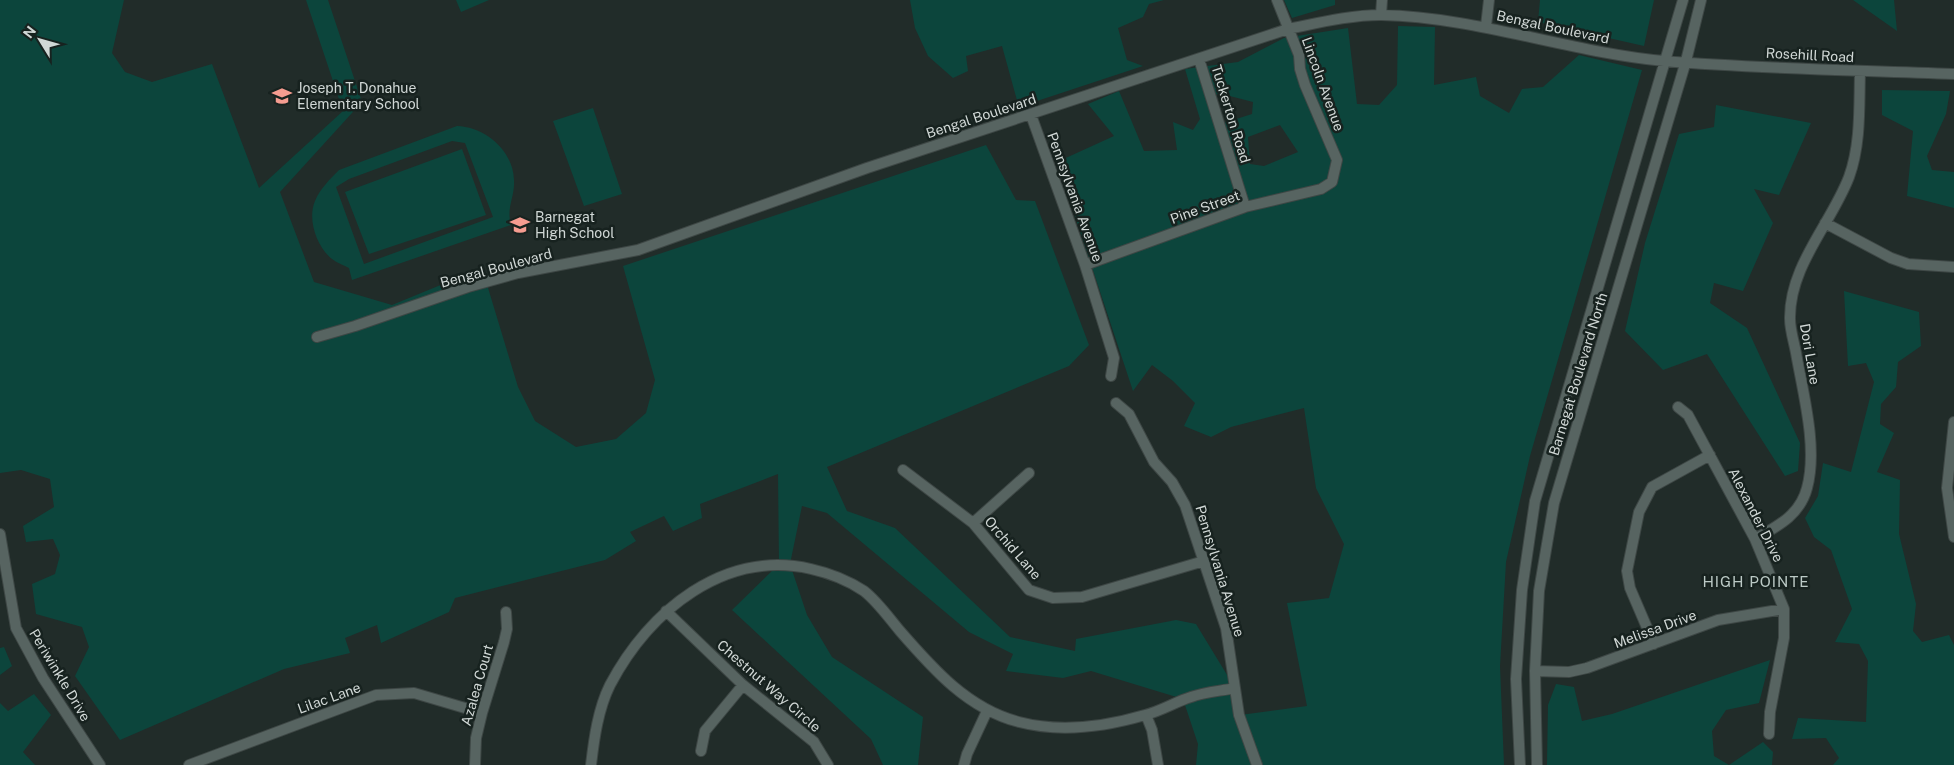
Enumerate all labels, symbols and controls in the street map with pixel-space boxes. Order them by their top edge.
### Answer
street label: Bengal Boulevard [1495,7,1611,47]
north arrow [15,15,65,65]
text: N [20,23,39,41]
street label: Lincoln Avenue [1299,35,1347,133]
street label: Rosehill Road [1765,45,1855,65]
street label: Tuckerton Road [1208,63,1254,165]
place label: Joseph T. Donahue Elementary School [297,80,420,112]
school or university icon: Joseph T. Donahue Elementary School [271,85,293,107]
street label: Bengal Boulevard [924,91,1038,141]
street label: Pennsylvania Avenue [1044,130,1106,264]
street label: Pine Street [1168,187,1242,227]
place label: Barnegat High School [535,209,614,241]
school or university icon: Barnegat High School [509,214,531,236]
street label: Bengal Boulevard [438,245,554,291]
street label: Barnegat Boulevard North [1546,291,1610,457]
street label: Dori Lane [1797,322,1823,386]
street label: Alexander Drive [1725,465,1787,565]
street label: Pennsylvania Avenue [1192,503,1248,639]
street label: Orchid Lane [981,513,1045,583]
district label: HIGH POINTE [1702,573,1810,590]
street label: Melissa Drive [1612,607,1699,651]
street label: Periwinkle Drive [26,626,94,724]
street label: Chestnut Way Circle [714,637,824,735]
street label: Azalea Court [458,642,496,728]
street label: Lilac Lane [295,679,363,717]

